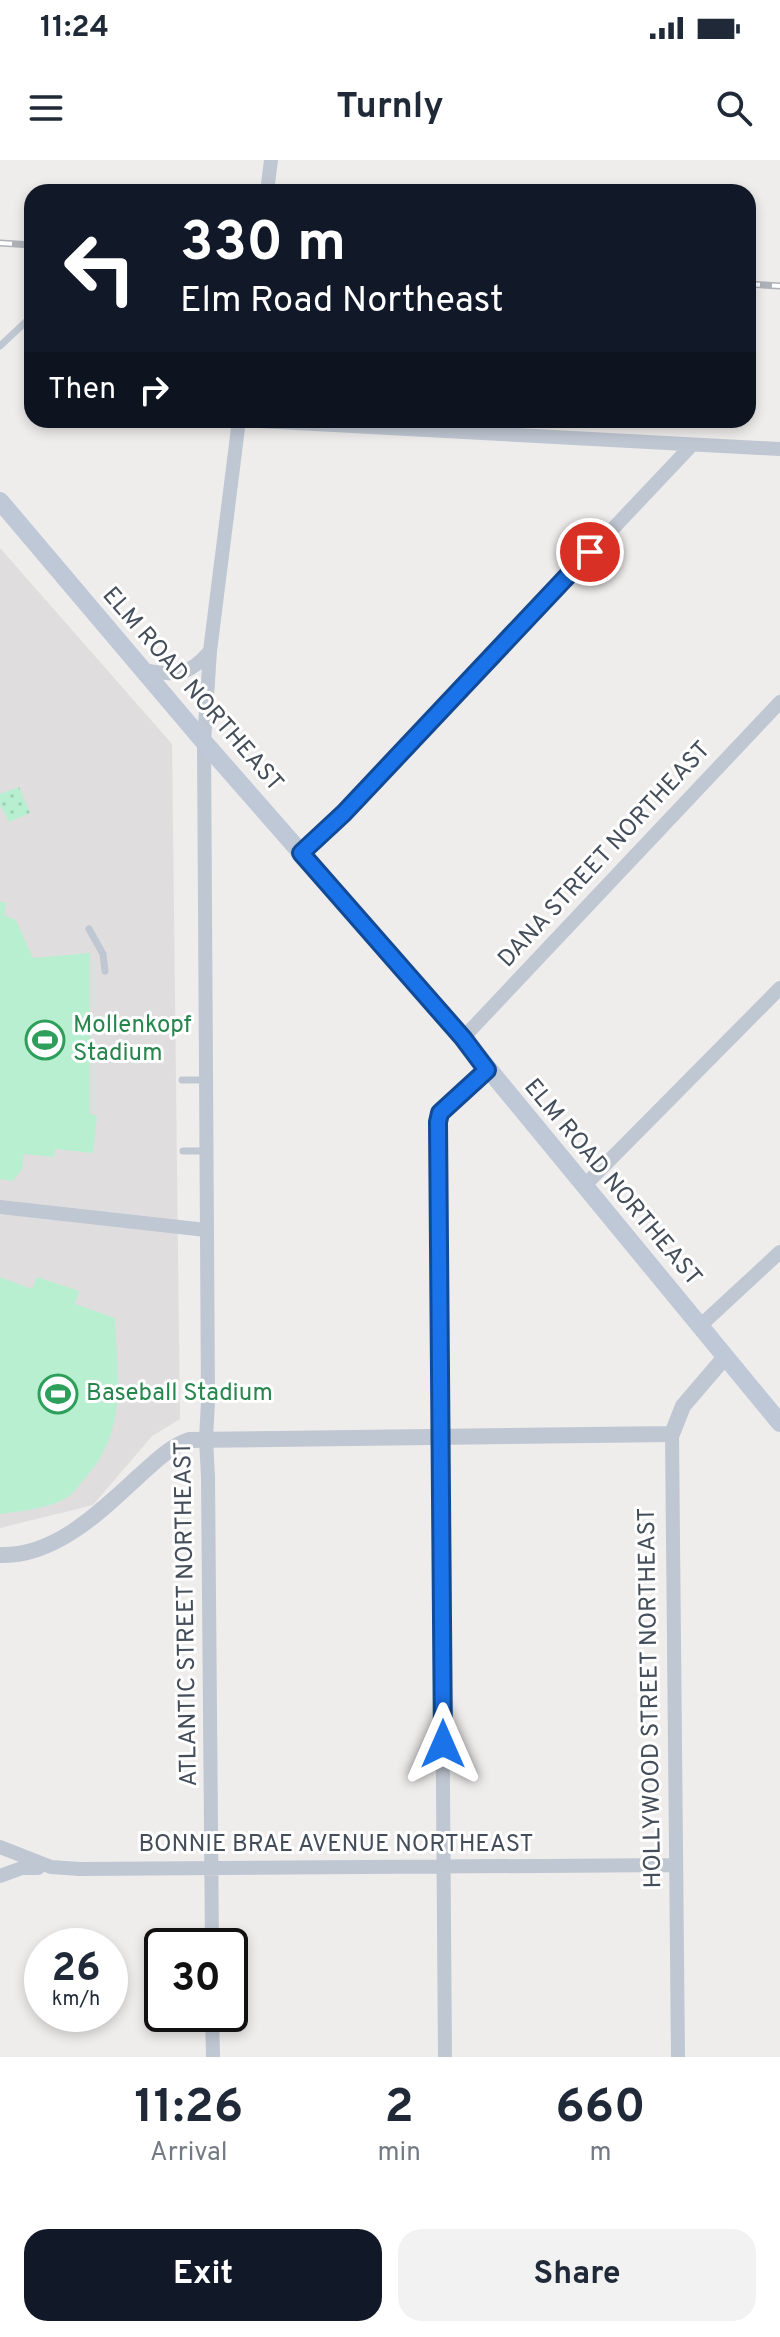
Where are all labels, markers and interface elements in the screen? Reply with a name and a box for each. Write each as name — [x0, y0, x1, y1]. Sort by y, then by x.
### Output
text: 11:24 — [40, 10, 109, 47]
text: Turnly — [336, 85, 444, 131]
icon: menu — [24, 86, 68, 130]
icon: search — [712, 86, 756, 130]
text: 330 m — [180, 210, 346, 280]
icon: left — [48, 216, 152, 320]
text: Elm Road Northeast — [180, 279, 504, 325]
icon: right — [132, 368, 176, 412]
text: Then — [48, 372, 116, 409]
pin — [556, 518, 624, 586]
icon: arrive — [568, 530, 612, 574]
street label: ELM ROAD NORTHEAST — [95, 582, 289, 798]
street label: DANA STREET NORTHEAST — [492, 736, 718, 974]
place label: Mollenkopf Stadium — [73, 1011, 192, 1069]
sports icon: Mollenkopf Stadium — [24, 1019, 66, 1061]
street label: ELM ROAD NORTHEAST — [516, 1073, 708, 1293]
sports icon: Baseball Stadium — [37, 1373, 79, 1415]
place label: Baseball Stadium — [86, 1379, 273, 1409]
street label: ATLANTIC STREET NORTHEAST — [169, 1441, 205, 1787]
street label: HOLLYWOOD STREET NORTHEAST — [633, 1507, 669, 1889]
position arrow — [401, 1702, 485, 1786]
street label: BONNIE BRAE AVENUE NORTHEAST — [138, 1830, 534, 1860]
speed limit sign: 30 — [144, 1928, 248, 2032]
text: 26 — [51, 1945, 101, 1995]
text: km/h — [52, 1987, 100, 2013]
text: 11:26 — [134, 2079, 243, 2139]
text: 2 — [385, 2079, 414, 2139]
text: 660 — [555, 2079, 646, 2139]
text: Arrival — [150, 2137, 228, 2170]
text: min — [378, 2137, 421, 2170]
text: m — [589, 2137, 611, 2170]
button: Exit — [24, 2229, 382, 2321]
button: Share — [398, 2229, 756, 2321]

